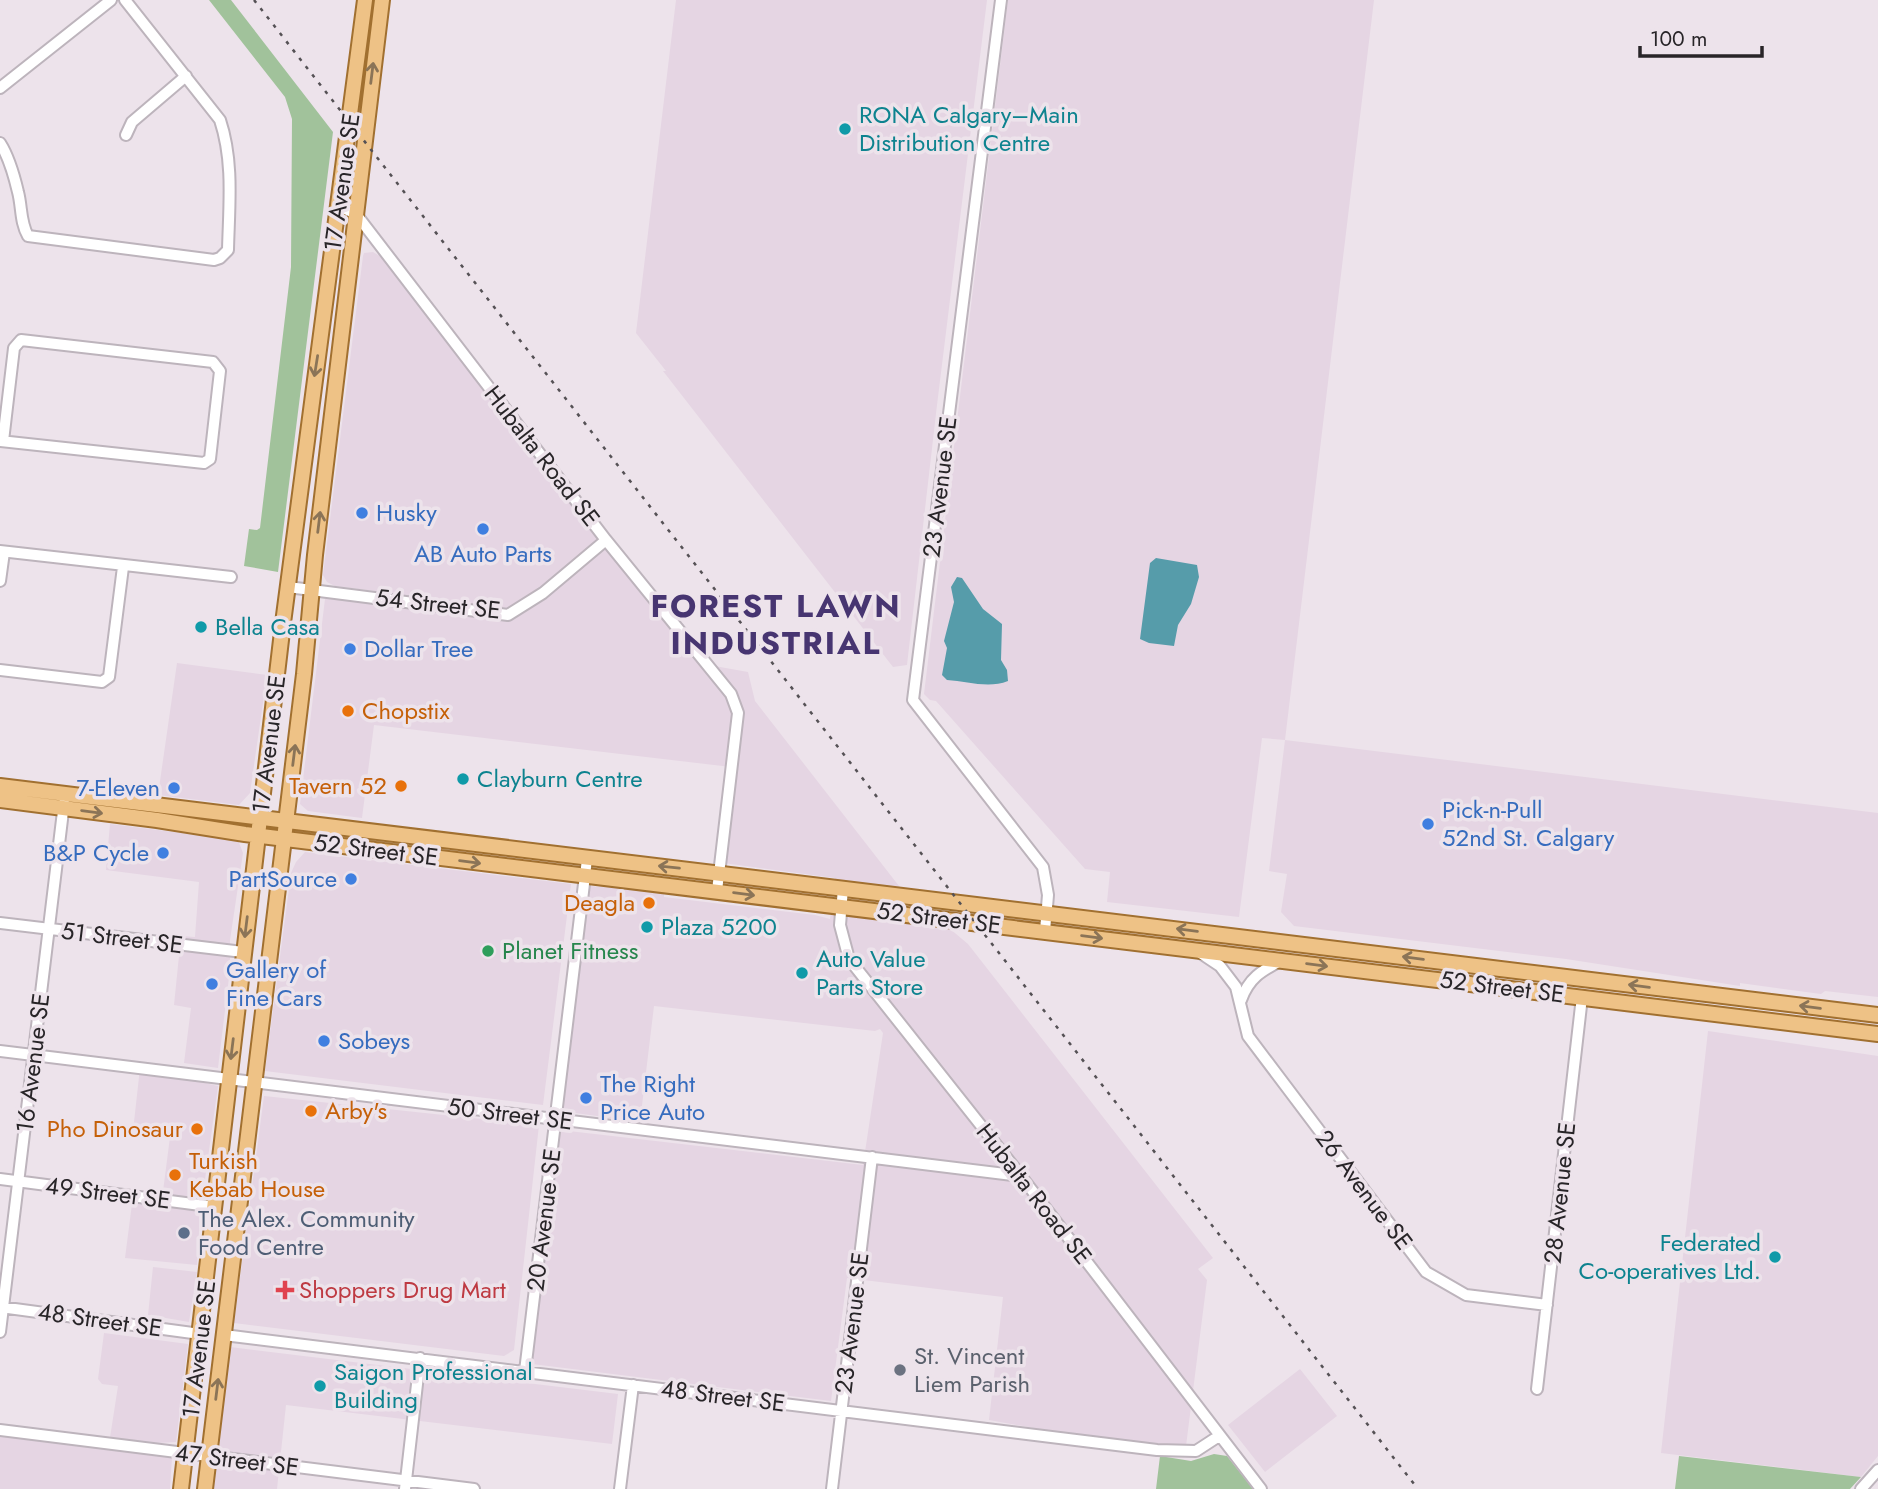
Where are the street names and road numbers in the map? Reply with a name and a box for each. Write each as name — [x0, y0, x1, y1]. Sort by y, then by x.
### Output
street label: 17 Avenue SE — [315, 111, 369, 253]
street label: Hubalta Road SE — [476, 378, 609, 534]
street label: 23 Avenue SE — [913, 414, 966, 560]
street label: 54 Street SE — [374, 580, 502, 627]
street label: 17 Avenue SE — [243, 673, 294, 815]
street label: 52 Street SE — [312, 825, 440, 875]
street label: 52 Street SE — [875, 893, 1003, 943]
street label: 51 Street SE — [59, 913, 185, 962]
street label: 52 Street SE — [1438, 962, 1566, 1012]
street label: 16 Avenue SE — [7, 991, 58, 1135]
street label: 50 Street SE — [445, 1088, 575, 1139]
street label: Hubalta Road SE — [968, 1116, 1101, 1272]
street label: 28 Avenue SE — [1535, 1120, 1584, 1266]
street label: 26 Avenue SE — [1307, 1122, 1421, 1257]
street label: 20 Avenue SE — [517, 1147, 570, 1293]
street label: 49 Street SE — [43, 1167, 173, 1218]
street label: 23 Avenue SE — [825, 1250, 878, 1396]
street label: 17 Avenue SE — [173, 1278, 224, 1420]
street label: 48 Street SE — [36, 1293, 164, 1346]
street label: 48 Street SE — [659, 1371, 787, 1420]
street label: 47 Street SE — [173, 1435, 301, 1484]

